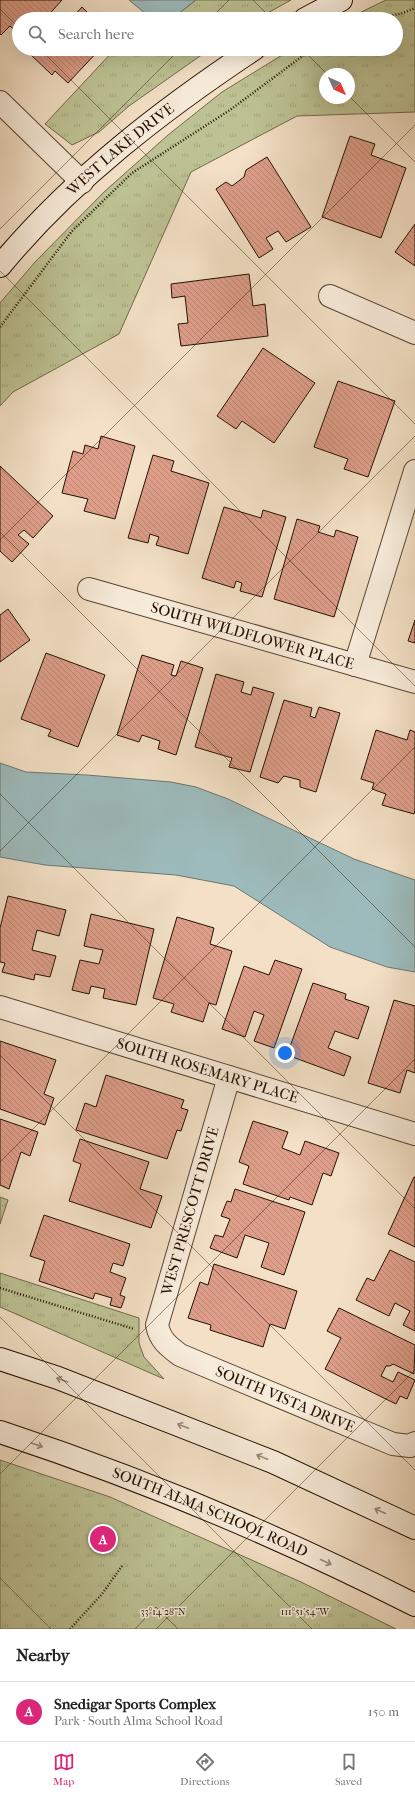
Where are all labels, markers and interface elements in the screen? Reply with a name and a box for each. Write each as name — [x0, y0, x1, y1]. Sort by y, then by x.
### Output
search box — [12, 12, 403, 56]
icon: search — [26, 23, 48, 45]
text: Search here — [58, 25, 134, 43]
north arrow — [319, 68, 355, 104]
street label: WEST LAKE DRIVE — [62, 99, 177, 200]
street label: SOUTH WILDFLOWER PLACE — [149, 598, 356, 673]
street label: SOUTH ROSEMARY PLACE — [114, 1034, 301, 1107]
your location — [275, 1043, 295, 1063]
street label: WEST PRESCOTT DRIVE — [157, 1125, 223, 1298]
street label: SOUTH VISTA DRIVE — [213, 1362, 357, 1436]
one-way arrow — [56, 1375, 68, 1383]
one-way arrow — [178, 1422, 190, 1430]
one-way arrow — [31, 1441, 43, 1449]
one-way arrow — [256, 1453, 268, 1461]
street label: SOUTH ALMA SCHOOL ROAD — [110, 1463, 311, 1561]
one-way arrow — [374, 1507, 386, 1514]
pin: A — [90, 1524, 116, 1554]
one-way arrow — [320, 1558, 332, 1566]
text: 33°14'28"N — [140, 1606, 186, 1618]
text: 111°51'54"W — [281, 1606, 330, 1618]
text: Nearby — [16, 1645, 70, 1665]
text: Snedigar Sports Complex — [54, 1695, 216, 1713]
text: A — [25, 1704, 33, 1719]
text: 150 m — [368, 1704, 399, 1719]
text: Park · South Alma School Road — [54, 1713, 223, 1728]
tab: Map — [53, 1751, 75, 1788]
tab: Directions — [180, 1751, 230, 1788]
tab: Saved — [335, 1751, 362, 1788]

